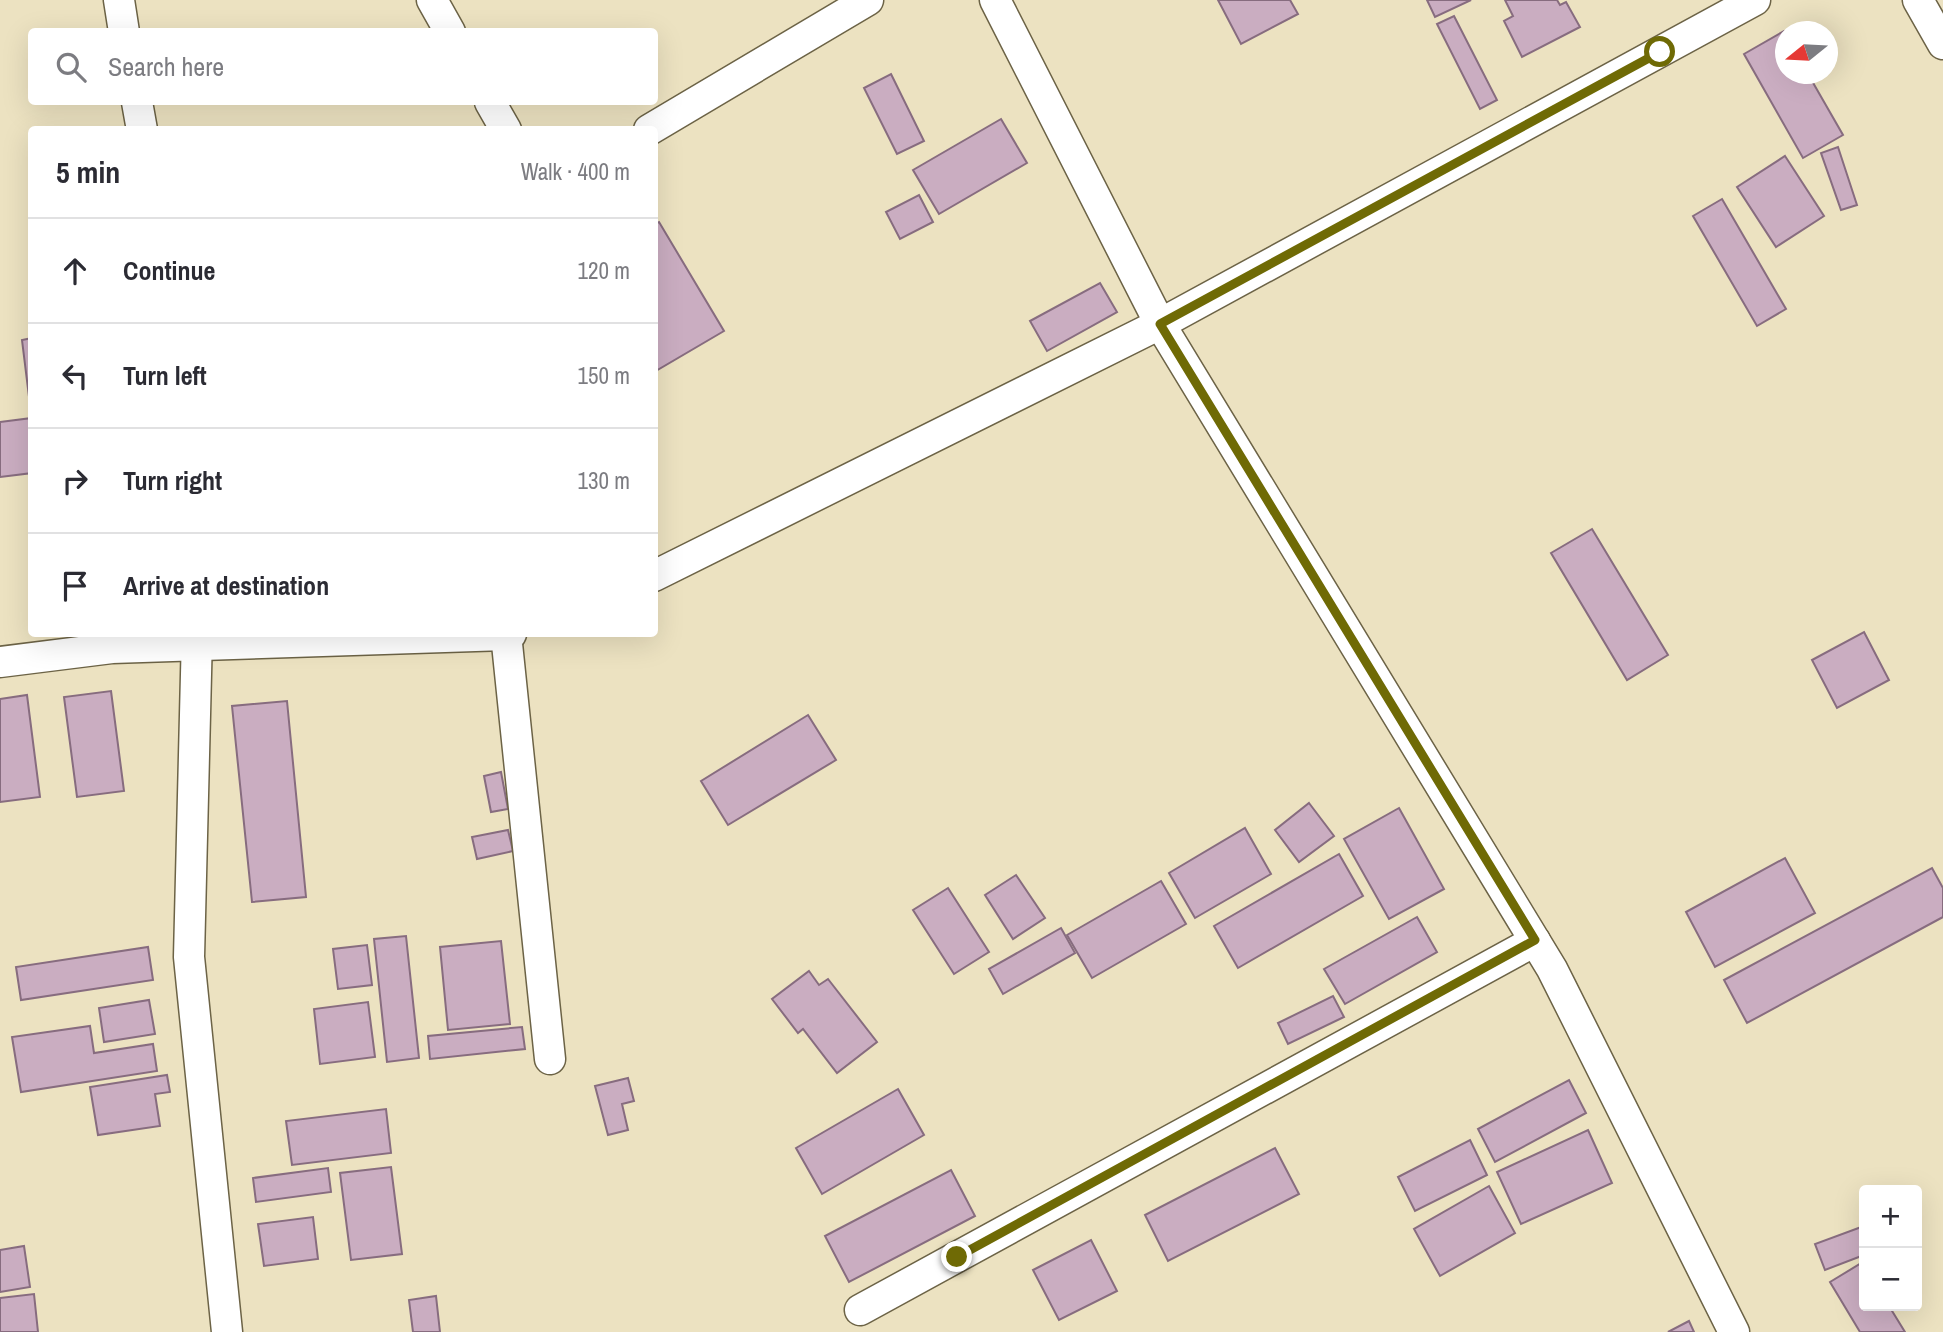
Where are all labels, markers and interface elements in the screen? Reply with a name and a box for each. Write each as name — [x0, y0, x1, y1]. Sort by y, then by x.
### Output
north arrow — [1775, 21, 1838, 84]
search box — [28, 28, 658, 105]
route start — [1644, 36, 1675, 67]
icon: search — [52, 48, 90, 86]
text: Search here — [108, 49, 224, 84]
text: 5 min — [56, 152, 120, 192]
text: Walk · 400 m — [521, 156, 630, 187]
icon: ahead — [56, 252, 94, 290]
text: Continue — [123, 253, 215, 288]
text: 120 m — [578, 255, 630, 286]
icon: left — [56, 357, 94, 395]
text: Turn left — [123, 358, 207, 393]
text: 150 m — [578, 360, 630, 391]
icon: right — [56, 462, 94, 500]
text: Turn right — [123, 463, 222, 498]
text: 130 m — [578, 465, 630, 496]
icon: arrive — [56, 567, 94, 605]
text: Arrive at destination — [123, 568, 329, 603]
map controls — [1859, 1185, 1922, 1311]
button: + — [1859, 1185, 1922, 1248]
route end — [941, 1241, 972, 1272]
button: − — [1859, 1248, 1922, 1311]

